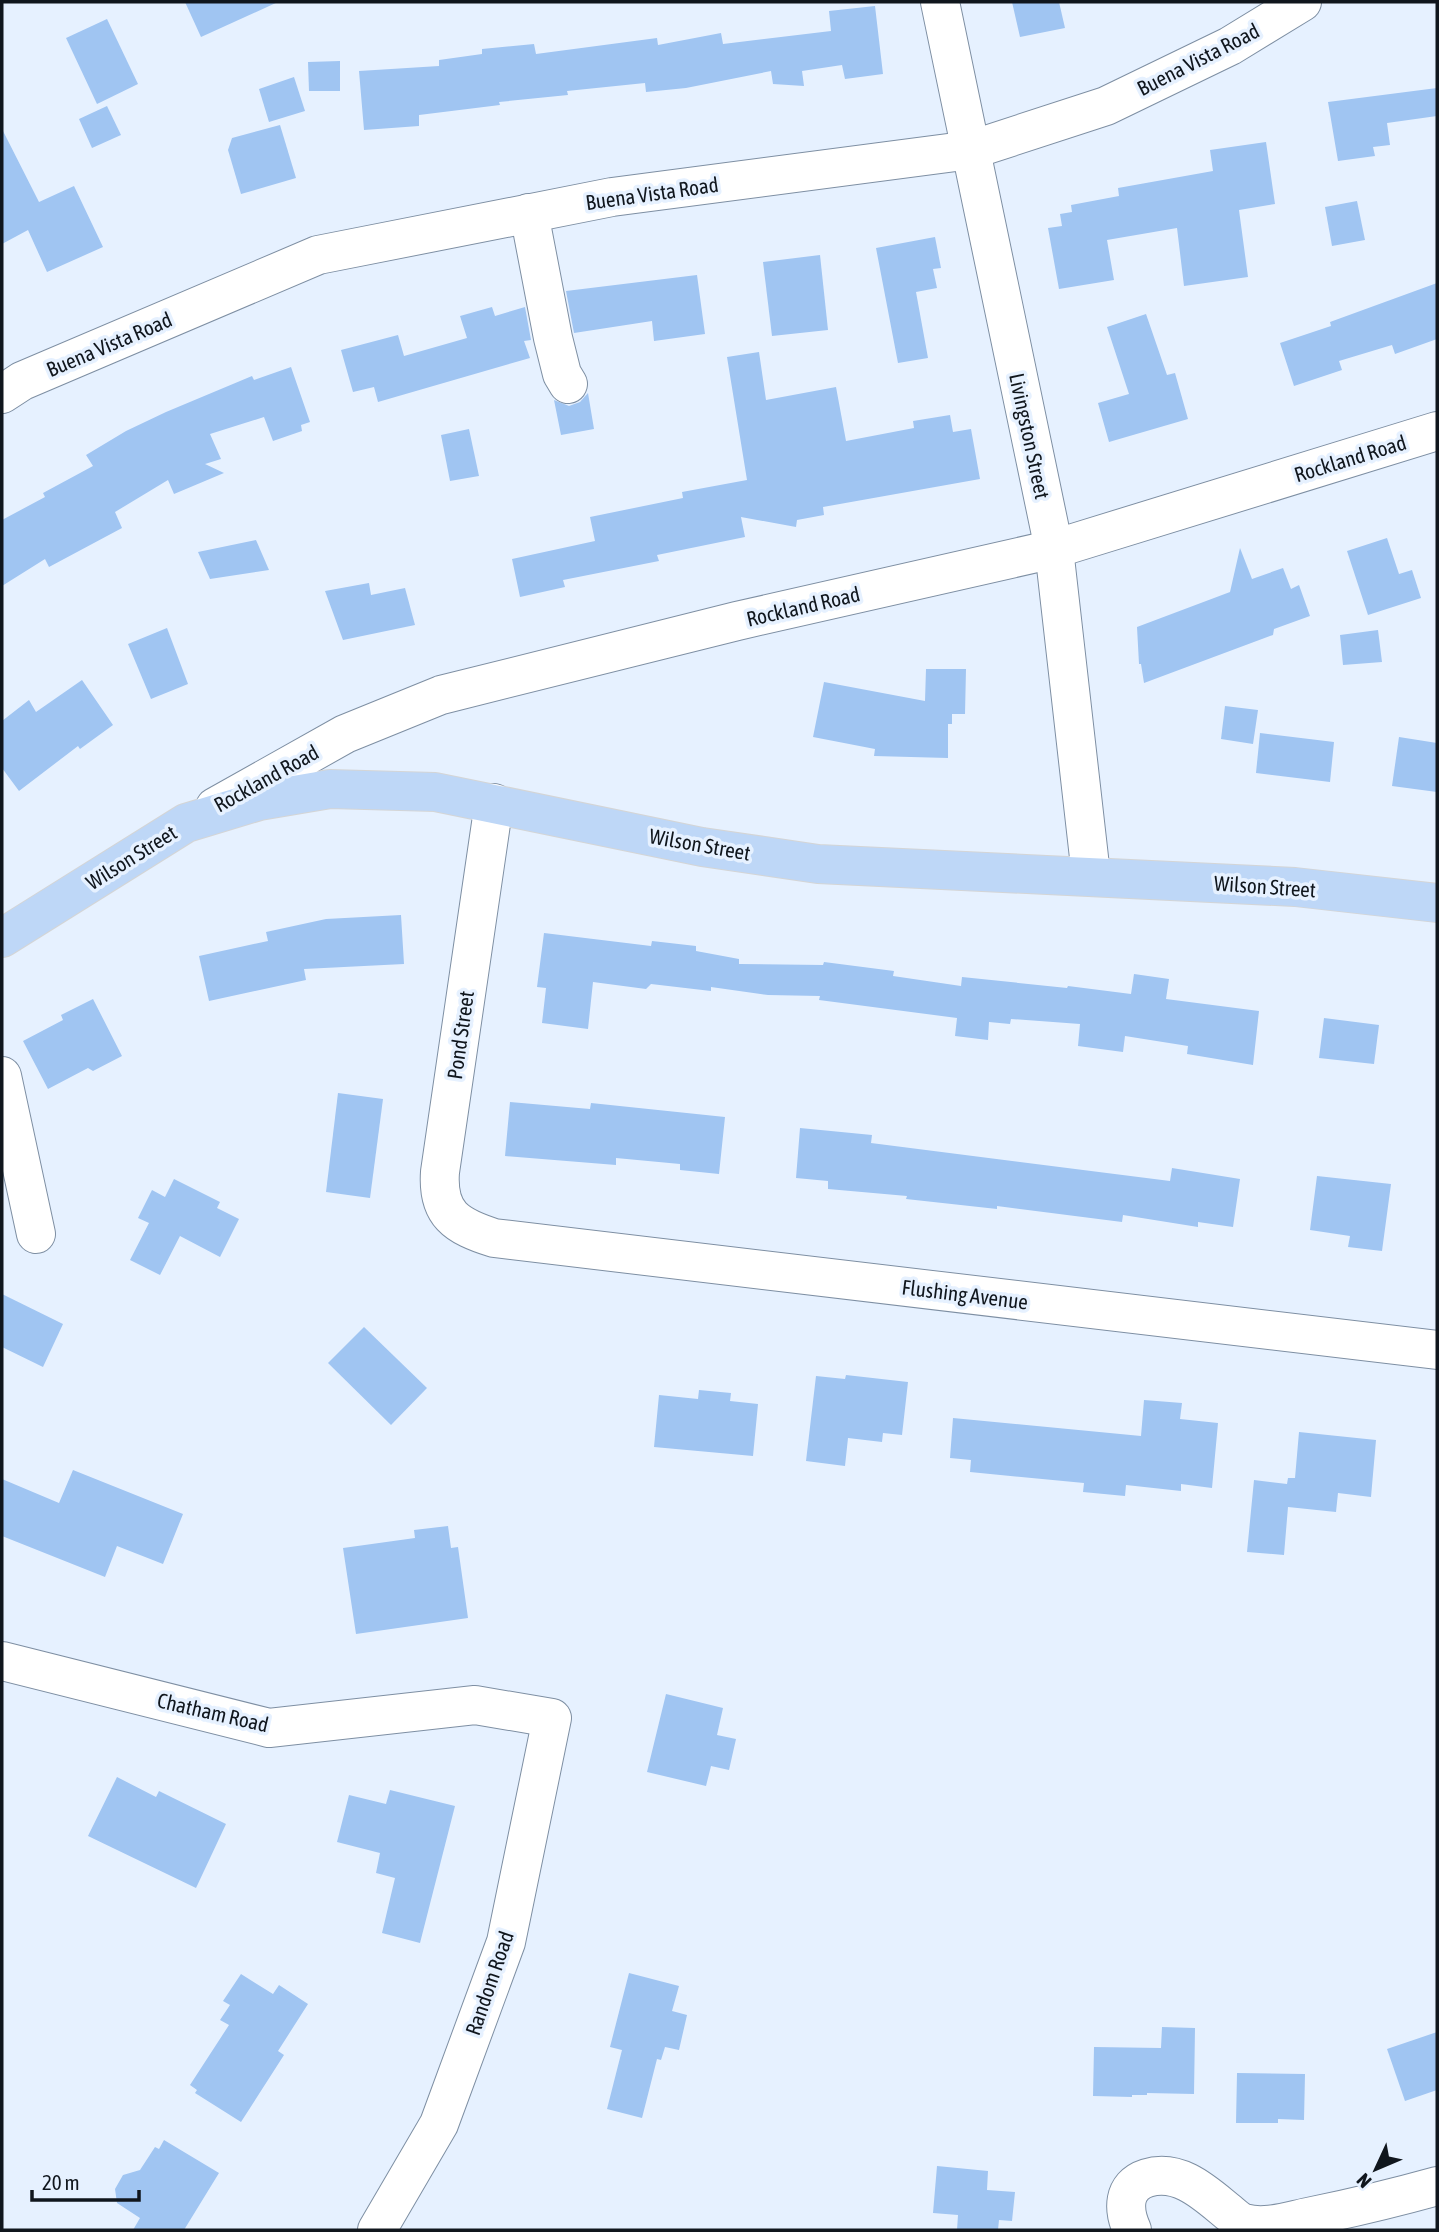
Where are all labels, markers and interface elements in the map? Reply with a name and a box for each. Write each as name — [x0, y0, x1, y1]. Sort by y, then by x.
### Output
street label: Buena Vista Road — [1133, 18, 1263, 100]
street label: Buena Vista Road — [584, 172, 720, 214]
street label: Buena Vista Road — [43, 307, 175, 381]
street label: Livingston Street — [1005, 371, 1055, 501]
street label: Rockland Road — [1291, 430, 1409, 486]
street label: Rockland Road — [744, 581, 862, 631]
street label: Rockland Road — [210, 739, 322, 817]
street label: Wilson Street — [81, 820, 181, 894]
street label: Wilson Street — [648, 823, 752, 865]
street label: Wilson Street — [1213, 870, 1317, 902]
street label: Pond Street — [442, 989, 478, 1081]
street label: Flushing Avenue — [901, 1274, 1029, 1314]
street label: Chatham Road — [155, 1688, 271, 1736]
street label: Random Road — [460, 1928, 518, 2038]
north arrow — [1341, 2134, 1411, 2204]
scale bar — [32, 2158, 138, 2202]
text: N — [1352, 2169, 1376, 2192]
text: 20 m — [42, 2170, 80, 2194]

